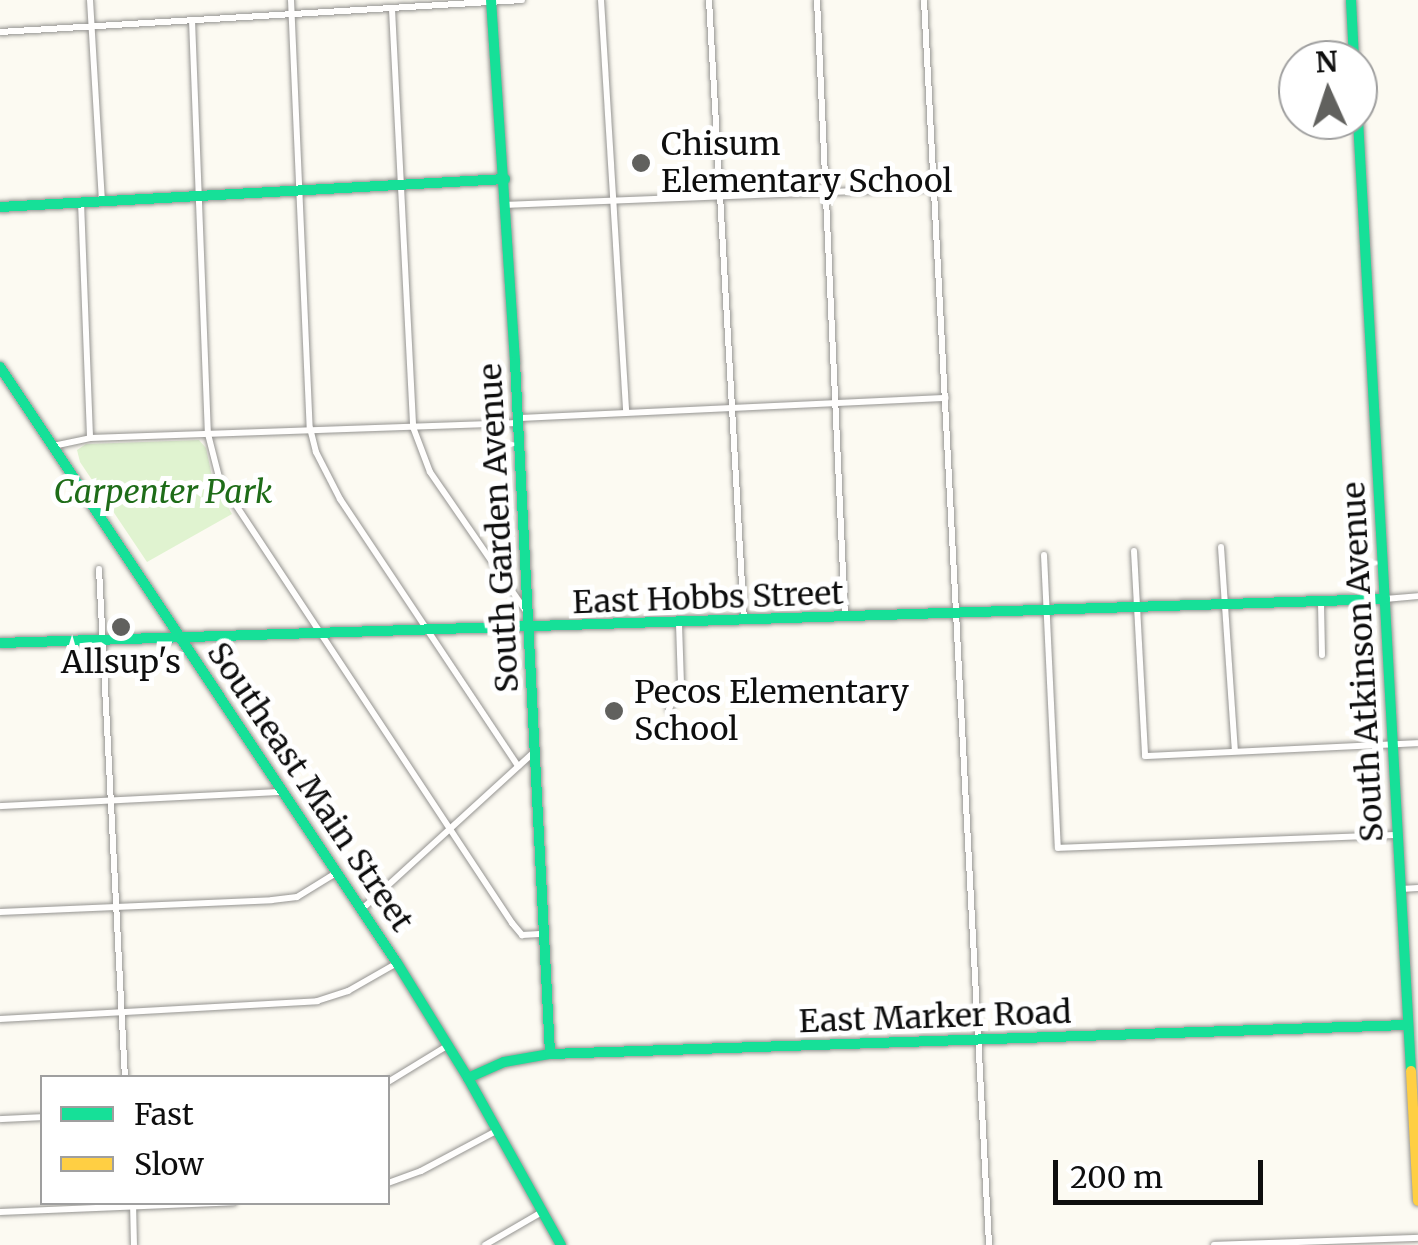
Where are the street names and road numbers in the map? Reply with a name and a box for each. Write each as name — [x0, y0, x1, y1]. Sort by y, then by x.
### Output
street label: South Garden Avenue — [471, 362, 527, 694]
street label: South Atkinson Avenue — [1334, 481, 1392, 843]
street label: East Hobbs Street — [572, 574, 844, 622]
street label: Southeast Main Street — [199, 635, 421, 939]
street label: East Marker Road — [798, 993, 1072, 1041]

